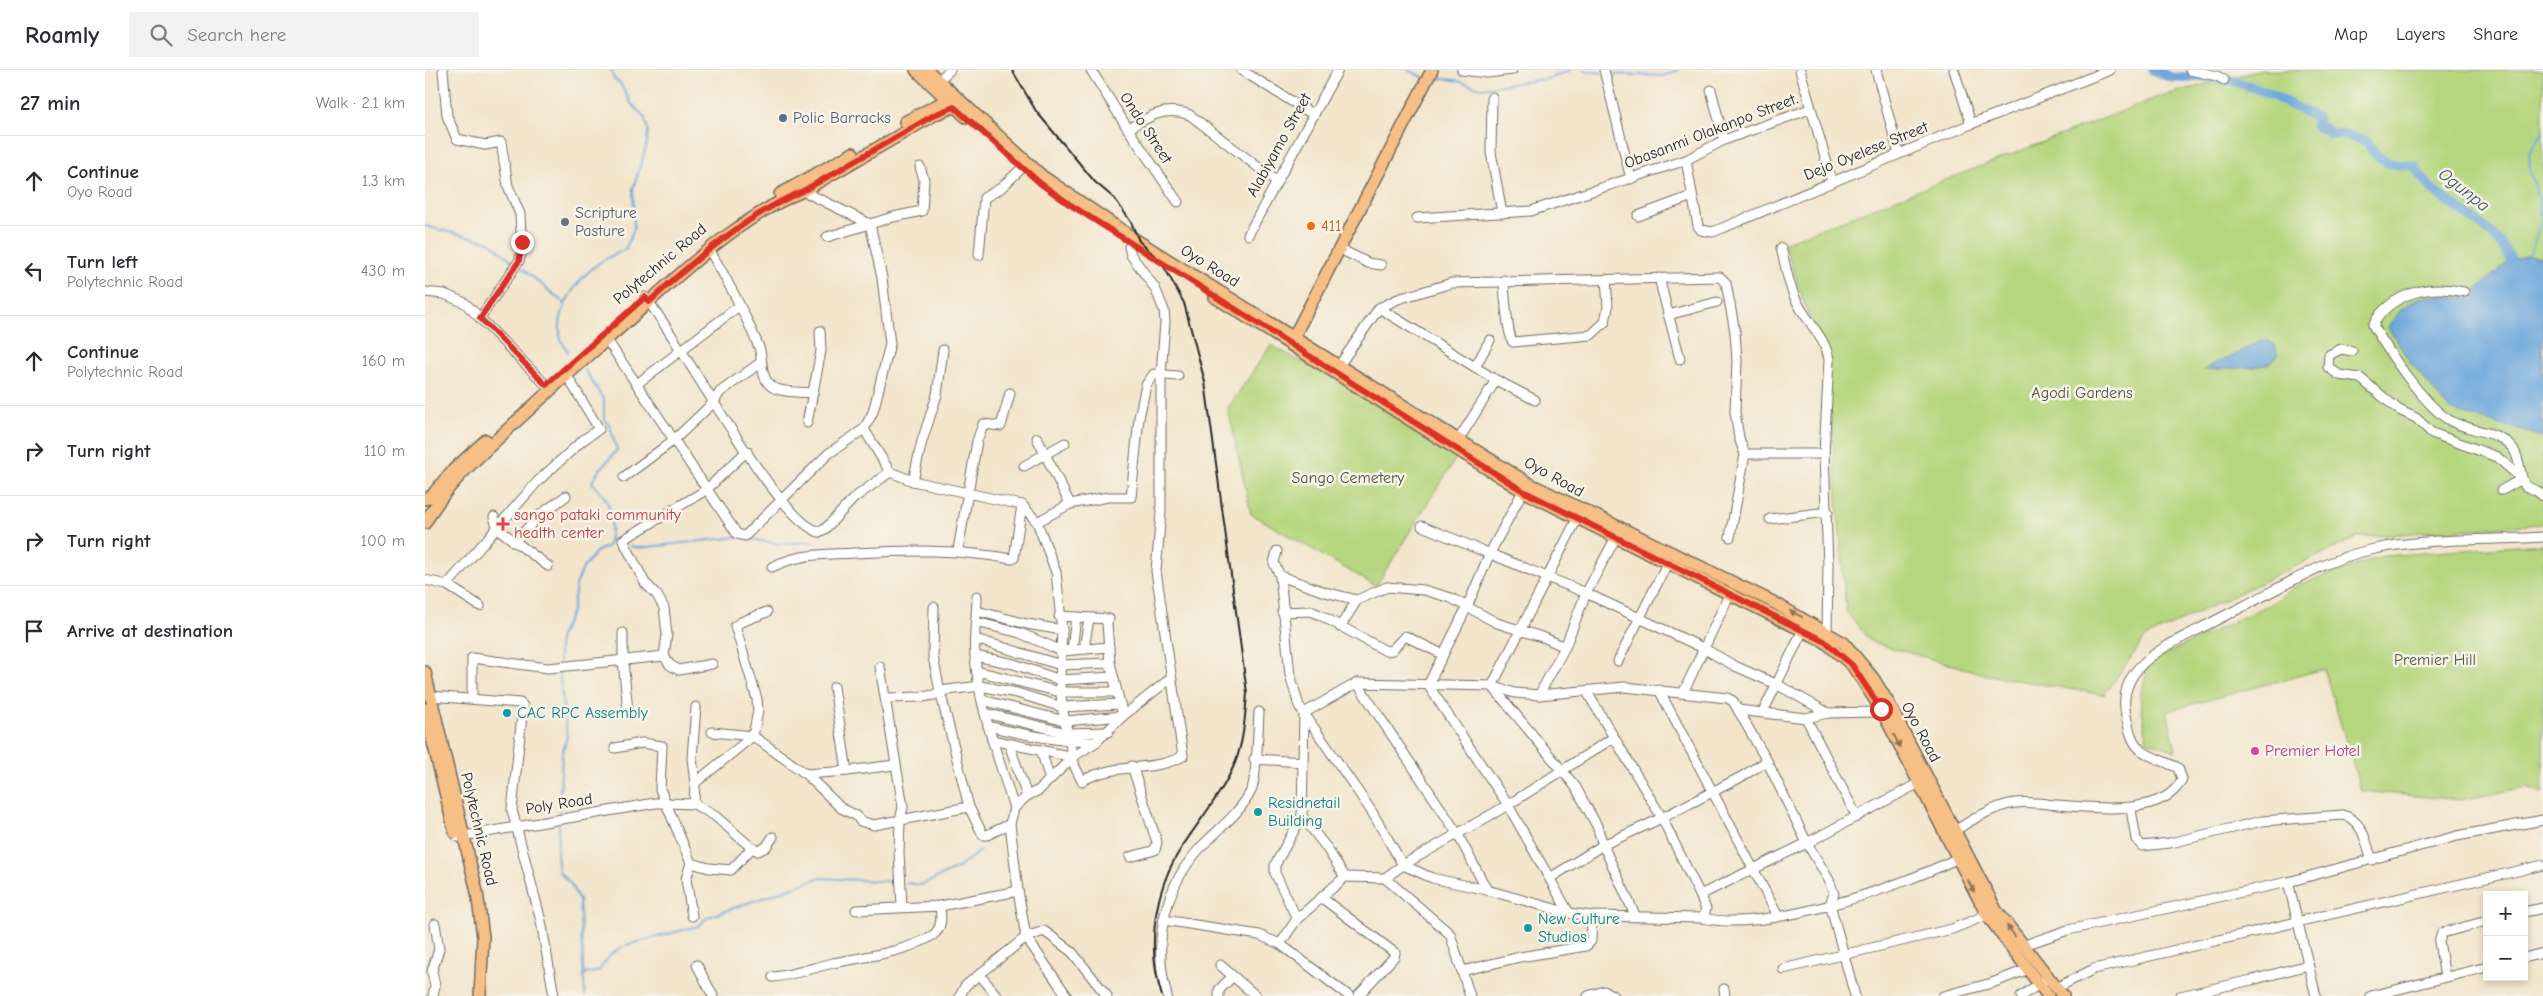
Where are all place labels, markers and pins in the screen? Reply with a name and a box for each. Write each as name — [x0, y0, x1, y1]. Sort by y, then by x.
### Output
place label: Polic Barracks — [793, 109, 891, 127]
marker: Polic Barracks — [777, 112, 789, 124]
place label: Scripture Pasture — [575, 204, 637, 240]
marker: Scripture Pasture — [559, 216, 571, 228]
place label: 411 — [1321, 217, 1341, 235]
marker: 411 — [1305, 220, 1317, 232]
place label: sango pataki community health center — [514, 506, 682, 542]
marker: sango pataki community health center — [496, 517, 510, 531]
place label: CAC RPC Assembly — [517, 704, 649, 722]
marker: CAC RPC Assembly — [501, 707, 513, 719]
place label: Premier Hotel — [2265, 742, 2360, 760]
marker: Premier Hotel — [2249, 745, 2261, 757]
place label: Residnetail Building — [1268, 794, 1341, 830]
marker: Residnetail Building — [1252, 806, 1264, 818]
place label: New Culture Studios — [1538, 910, 1620, 946]
marker: New Culture Studios — [1522, 922, 1534, 934]

